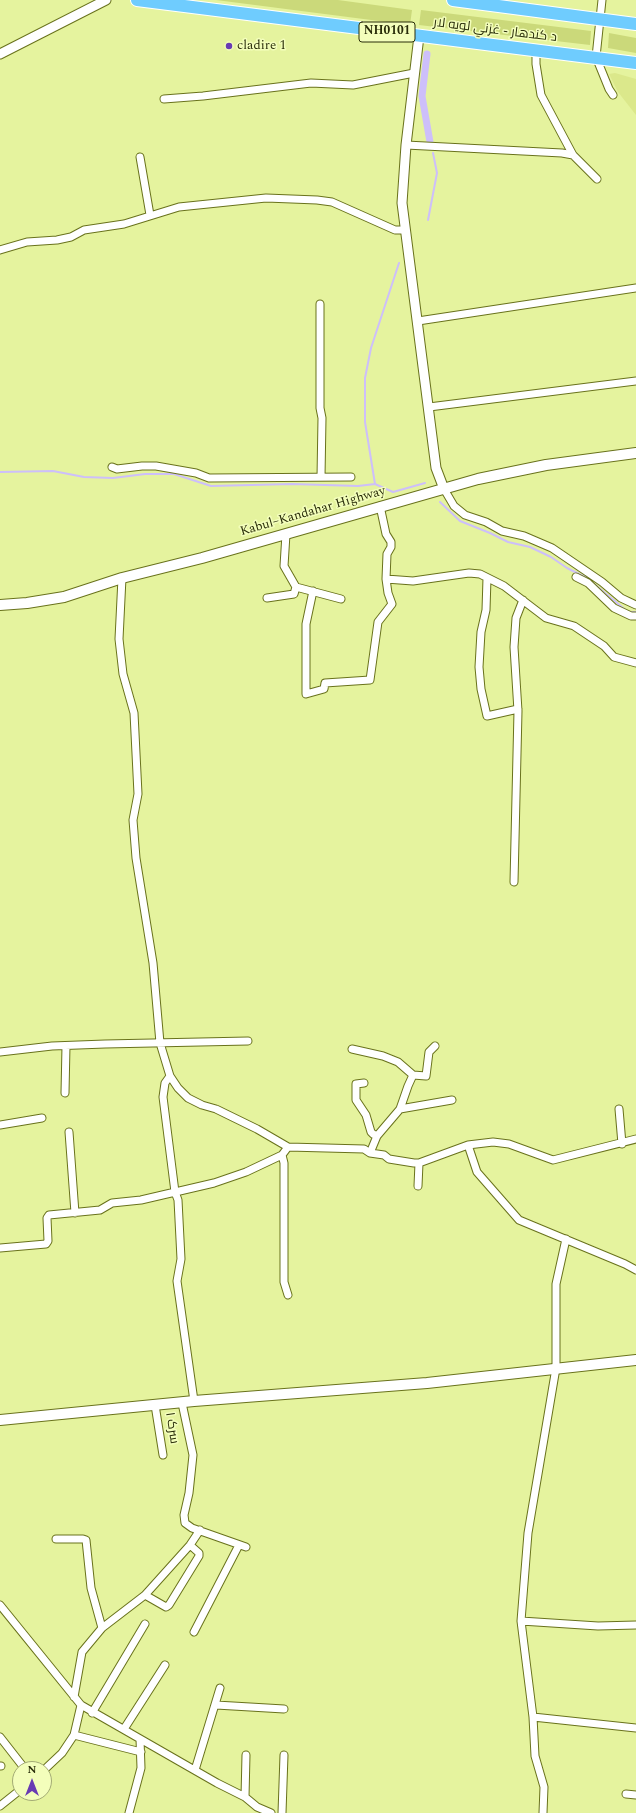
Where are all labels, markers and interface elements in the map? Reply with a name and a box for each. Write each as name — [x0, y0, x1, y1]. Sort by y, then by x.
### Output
street label: د کندهار - غزني لويه لار — [432, 16, 558, 46]
road number: NH0101 — [359, 22, 415, 42]
place label: cladire 1 — [237, 38, 286, 54]
marker: cladire 1 — [224, 41, 234, 51]
street label: Kabul–Kandahar Highway — [239, 484, 387, 540]
street label: سرک ۱ — [161, 1411, 181, 1445]
north arrow — [12, 1761, 52, 1801]
text: N — [28, 1761, 36, 1778]

